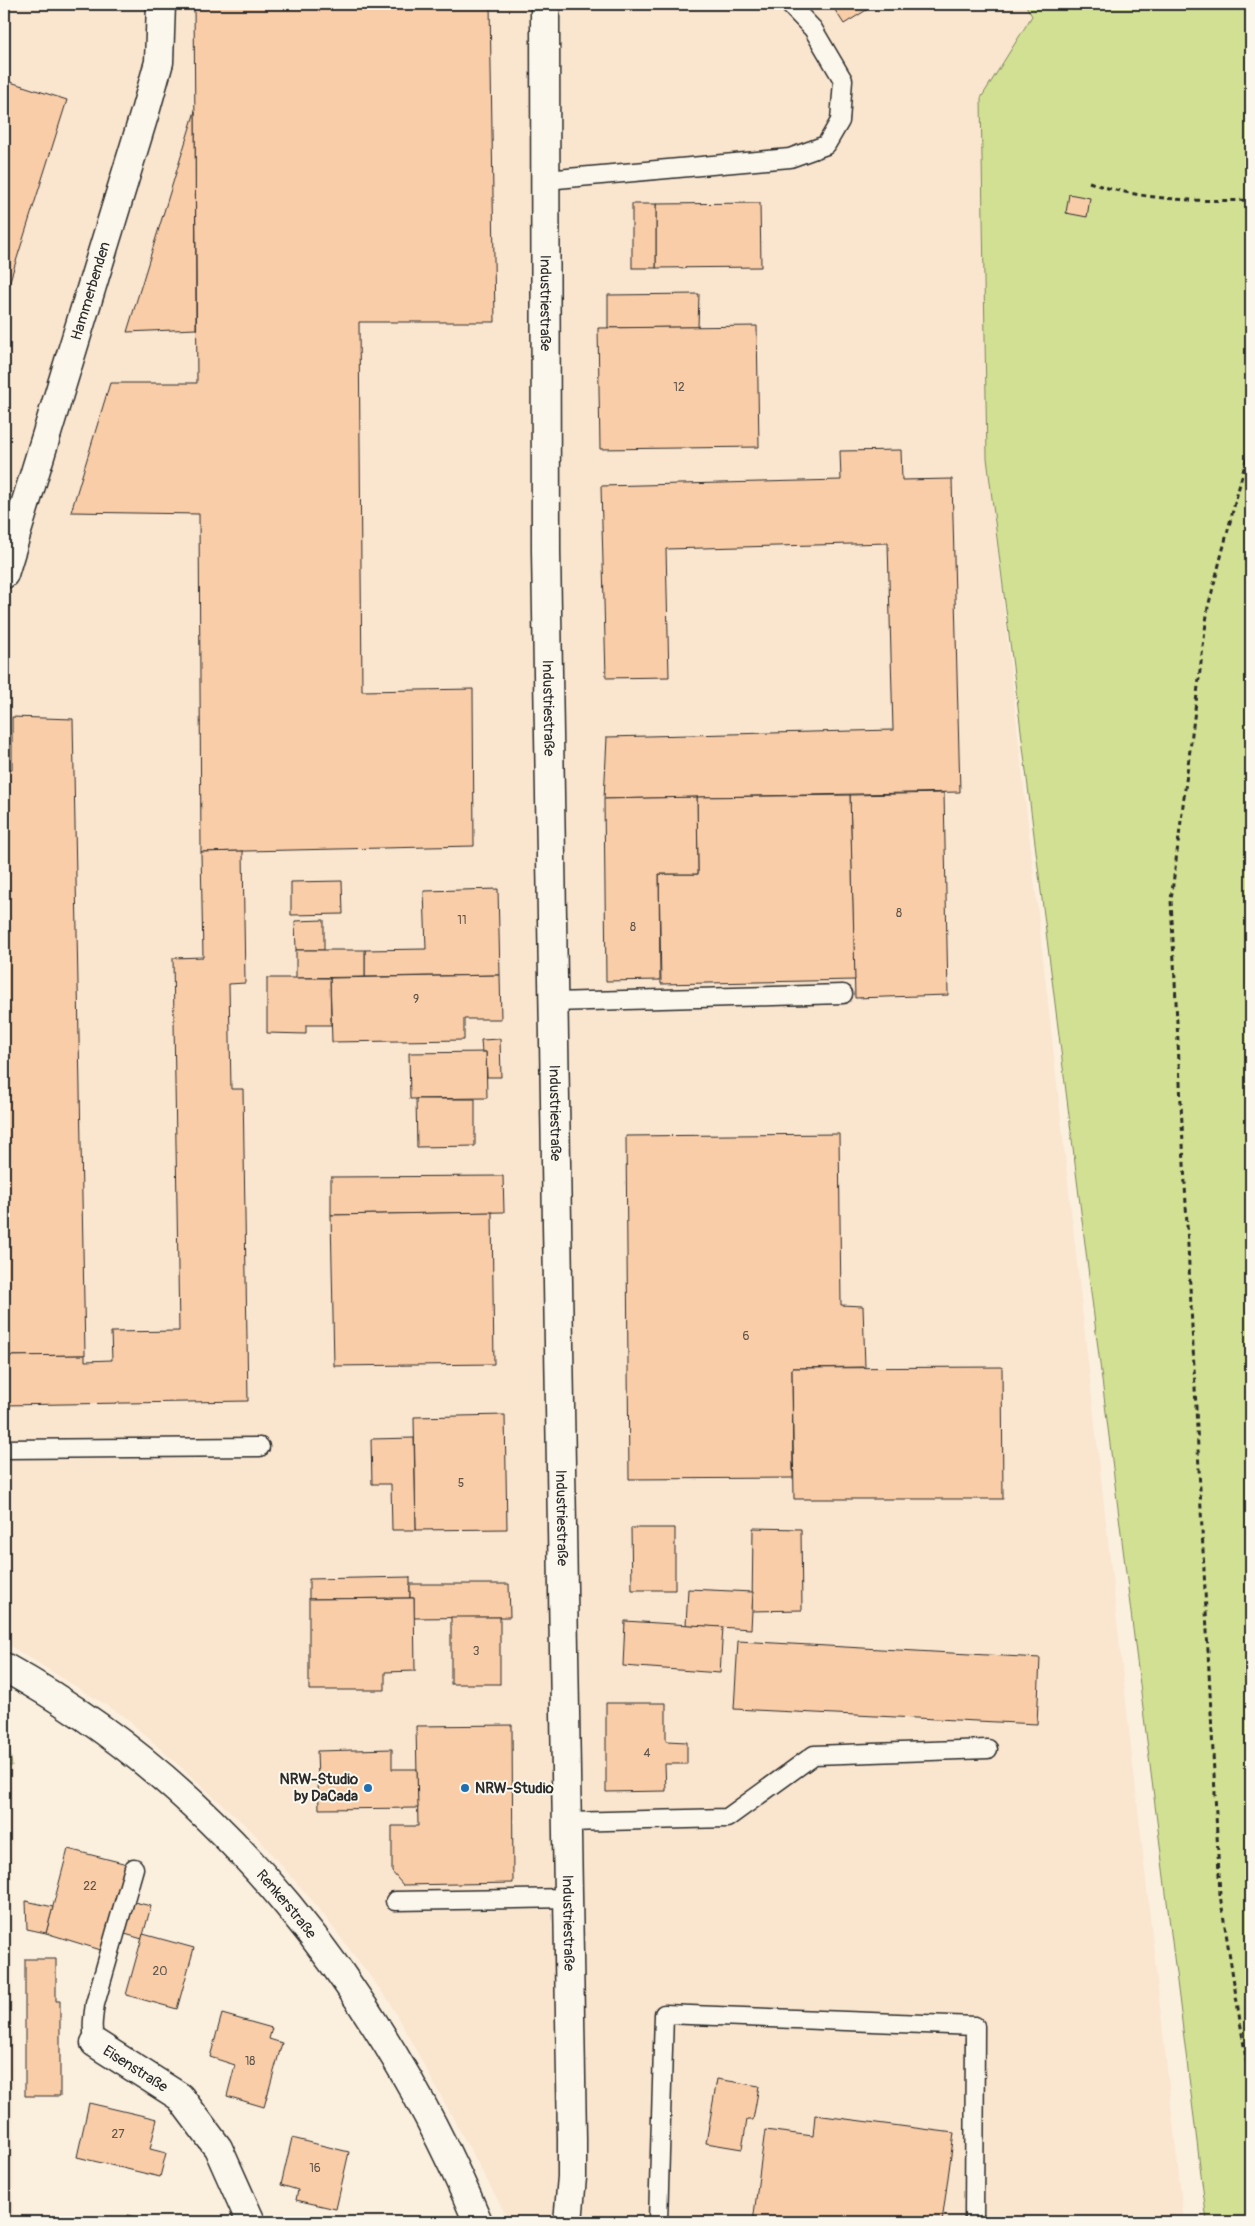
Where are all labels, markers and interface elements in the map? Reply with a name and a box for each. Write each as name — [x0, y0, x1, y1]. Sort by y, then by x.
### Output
street label: Hammerbenden — [66, 239, 114, 342]
street label: Industriestraße — [536, 255, 555, 352]
house number: 12 — [673, 380, 685, 395]
street label: Industriestraße — [538, 660, 559, 757]
house number: 8 — [896, 906, 902, 921]
house number: 11 — [457, 913, 467, 928]
house number: 8 — [630, 920, 636, 935]
house number: 9 — [413, 992, 419, 1007]
street label: Industriestraße — [545, 1065, 565, 1162]
house number: 6 — [743, 1329, 750, 1344]
street label: Industriestraße — [552, 1469, 572, 1567]
house number: 5 — [458, 1476, 464, 1491]
house number: 3 — [473, 1644, 480, 1659]
house number: 4 — [644, 1746, 651, 1761]
place label: NRW-Studio by DaCada — [280, 1770, 358, 1806]
place label: NRW-Studio — [475, 1779, 553, 1798]
marker: NRW-Studio by DaCada — [362, 1782, 374, 1794]
marker: NRW-Studio — [459, 1782, 471, 1794]
street label: Renkerstraße — [252, 1866, 321, 1943]
street label: Industriestraße — [558, 1874, 579, 1972]
house number: 22 — [83, 1879, 97, 1894]
house number: 20 — [153, 1964, 167, 1979]
street label: Eisenstraße — [100, 2041, 172, 2097]
house number: 18 — [245, 2054, 255, 2069]
house number: 27 — [111, 2127, 125, 2142]
house number: 16 — [309, 2161, 321, 2176]

